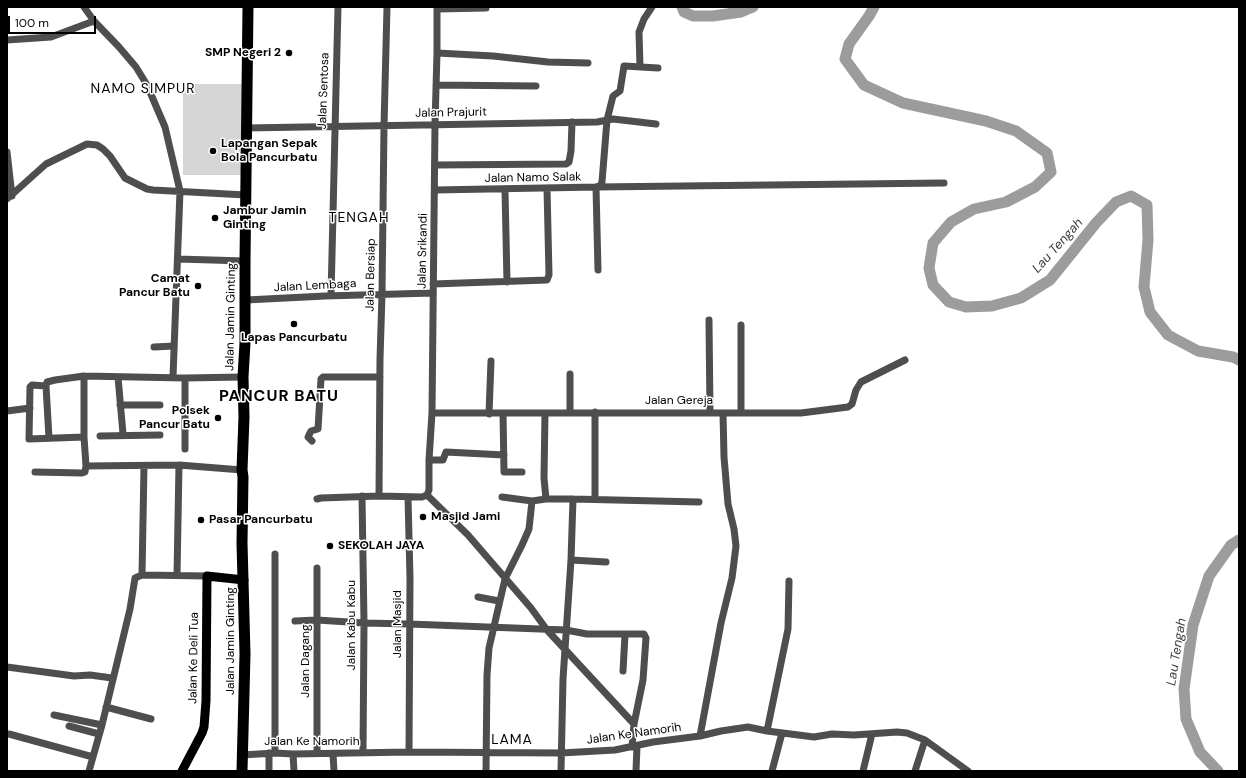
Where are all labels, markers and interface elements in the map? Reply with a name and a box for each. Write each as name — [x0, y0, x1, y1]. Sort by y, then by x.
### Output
scale bar — [10, 8, 98, 34]
text: 100 m — [15, 15, 49, 31]
place label: SMP Negeri 2 — [205, 46, 281, 60]
marker: SMP Negeri 2 — [284, 48, 294, 58]
street label: Jalan Sentosa — [315, 52, 333, 130]
district label: NAMO SIMPUR — [90, 81, 196, 97]
street label: Jalan Prajurit — [415, 105, 487, 121]
place label: Lapangan Sepak Bola Pancurbatu — [221, 137, 318, 165]
marker: Lapangan Sepak Bola Pancurbatu — [208, 146, 218, 156]
street label: Jalan Namo Salak — [485, 170, 581, 186]
place label: Jambur Jamin Ginting — [223, 204, 306, 232]
district label: TENGAH — [329, 210, 389, 226]
marker: Jambur Jamin Ginting — [210, 213, 220, 223]
street label: Jalan Srikandi — [415, 213, 431, 289]
water label: Lau Tengah — [1029, 215, 1087, 277]
street label: Jalan Bersiap — [363, 238, 379, 312]
street label: Jalan Jamin Ginting — [223, 263, 239, 371]
place label: Camat Pancur Batu — [119, 272, 190, 300]
street label: Jalan Lembaga — [273, 277, 357, 295]
marker: Camat Pancur Batu — [193, 281, 203, 291]
marker: Lapas Pancurbatu — [289, 319, 299, 329]
place label: Lapas Pancurbatu — [241, 331, 347, 345]
district label: PANCUR BATU — [219, 387, 339, 407]
street label: Jalan Gereja — [645, 394, 713, 408]
place label: Polsek Pancur Batu — [139, 404, 210, 432]
marker: Polsek Pancur Batu — [213, 413, 223, 423]
place label: Masjid Jami — [431, 510, 500, 524]
marker: Masjid Jami — [418, 512, 428, 522]
place label: Pasar Pancurbatu — [209, 513, 313, 527]
marker: Pasar Pancurbatu — [196, 515, 206, 525]
place label: SEKOLAH JAYA — [338, 539, 424, 553]
marker: SEKOLAH JAYA — [325, 541, 335, 551]
street label: Jalan Kabu Kabu — [345, 580, 359, 670]
street label: Jalan Jamin Ginting — [224, 587, 238, 695]
street label: Jalan Masjid — [391, 590, 405, 658]
street label: Jalan Ke Deli Tua — [186, 612, 202, 704]
water label: Lau Tengah — [1164, 617, 1190, 687]
street label: Jalan Dagang — [299, 624, 313, 698]
street label: Jalan Ke Namorih — [586, 720, 682, 748]
district label: LAMA — [491, 732, 533, 748]
street label: Jalan Ke Namorih — [264, 735, 360, 749]

